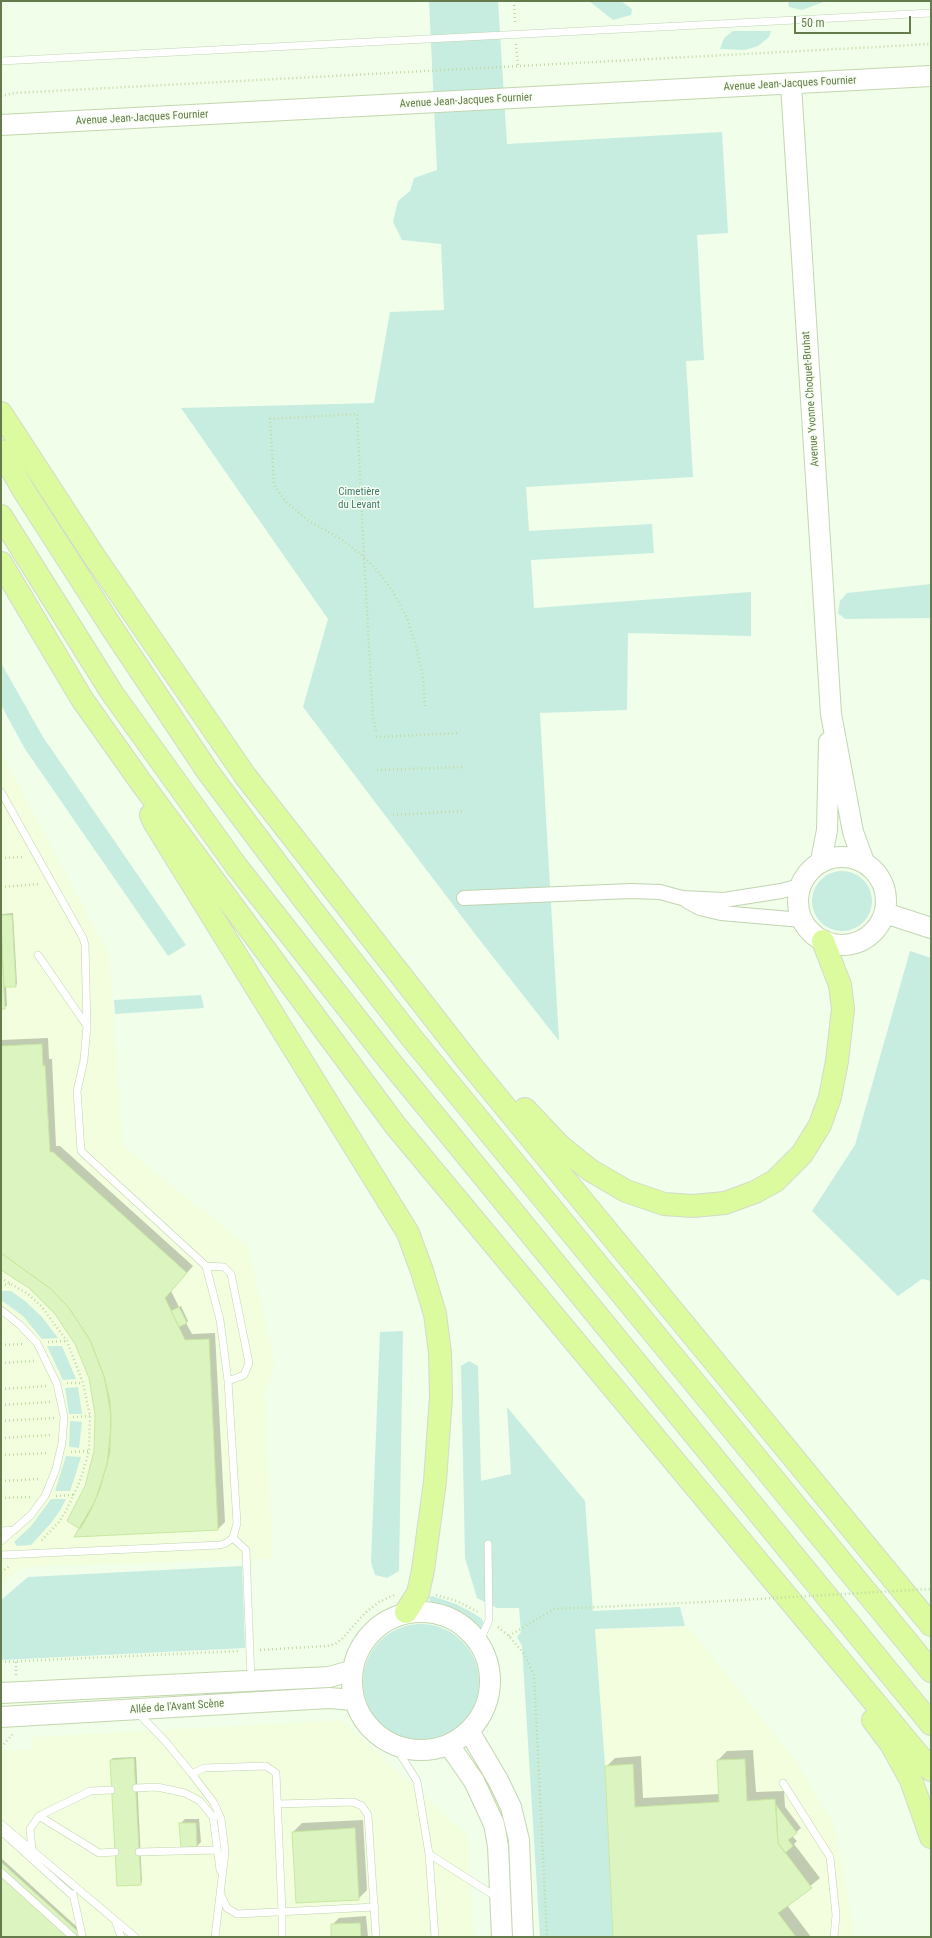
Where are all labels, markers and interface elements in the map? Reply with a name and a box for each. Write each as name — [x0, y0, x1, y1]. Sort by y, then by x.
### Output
scale bar — [796, 8, 913, 34]
text: 50 m — [801, 16, 825, 30]
street label: Avenue Jean-Jacques Fournier — [723, 74, 857, 94]
street label: Avenue Jean-Jacques Fournier — [399, 91, 533, 111]
street label: Avenue Jean-Jacques Fournier — [75, 108, 209, 128]
street label: Avenue Yvonne Choquet-Bruhat — [800, 331, 822, 467]
park label: Cimetière du Levant — [338, 485, 380, 511]
street label: Allée de l'Avant Scène — [129, 1697, 225, 1717]

